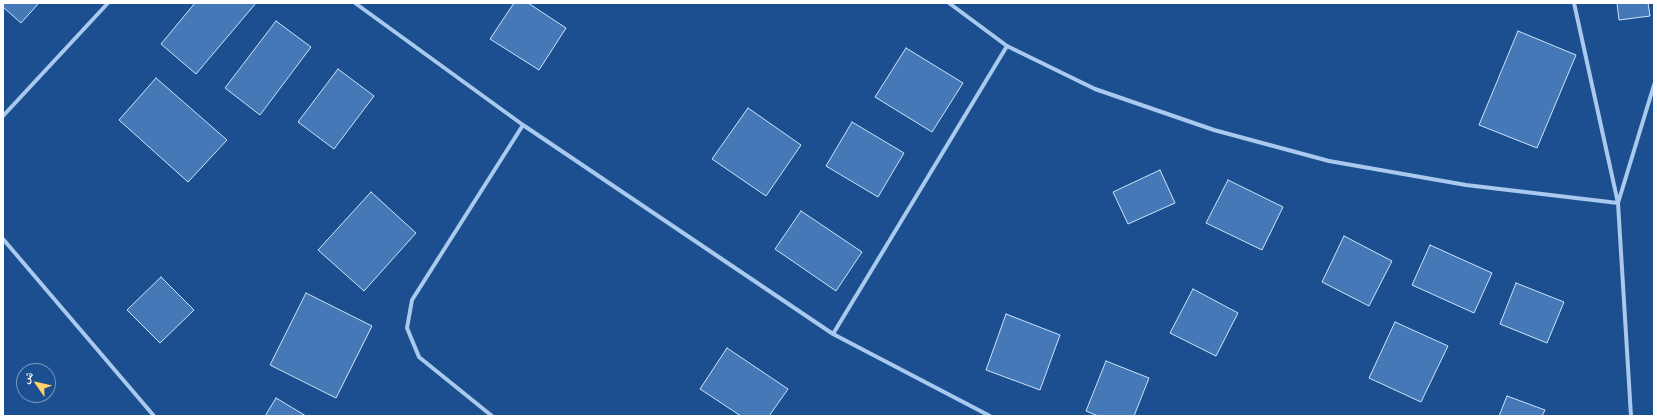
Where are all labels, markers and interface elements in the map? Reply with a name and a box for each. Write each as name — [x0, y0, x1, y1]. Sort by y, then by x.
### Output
north arrow — [16, 363, 56, 403]
text: ش — [18, 368, 35, 385]

